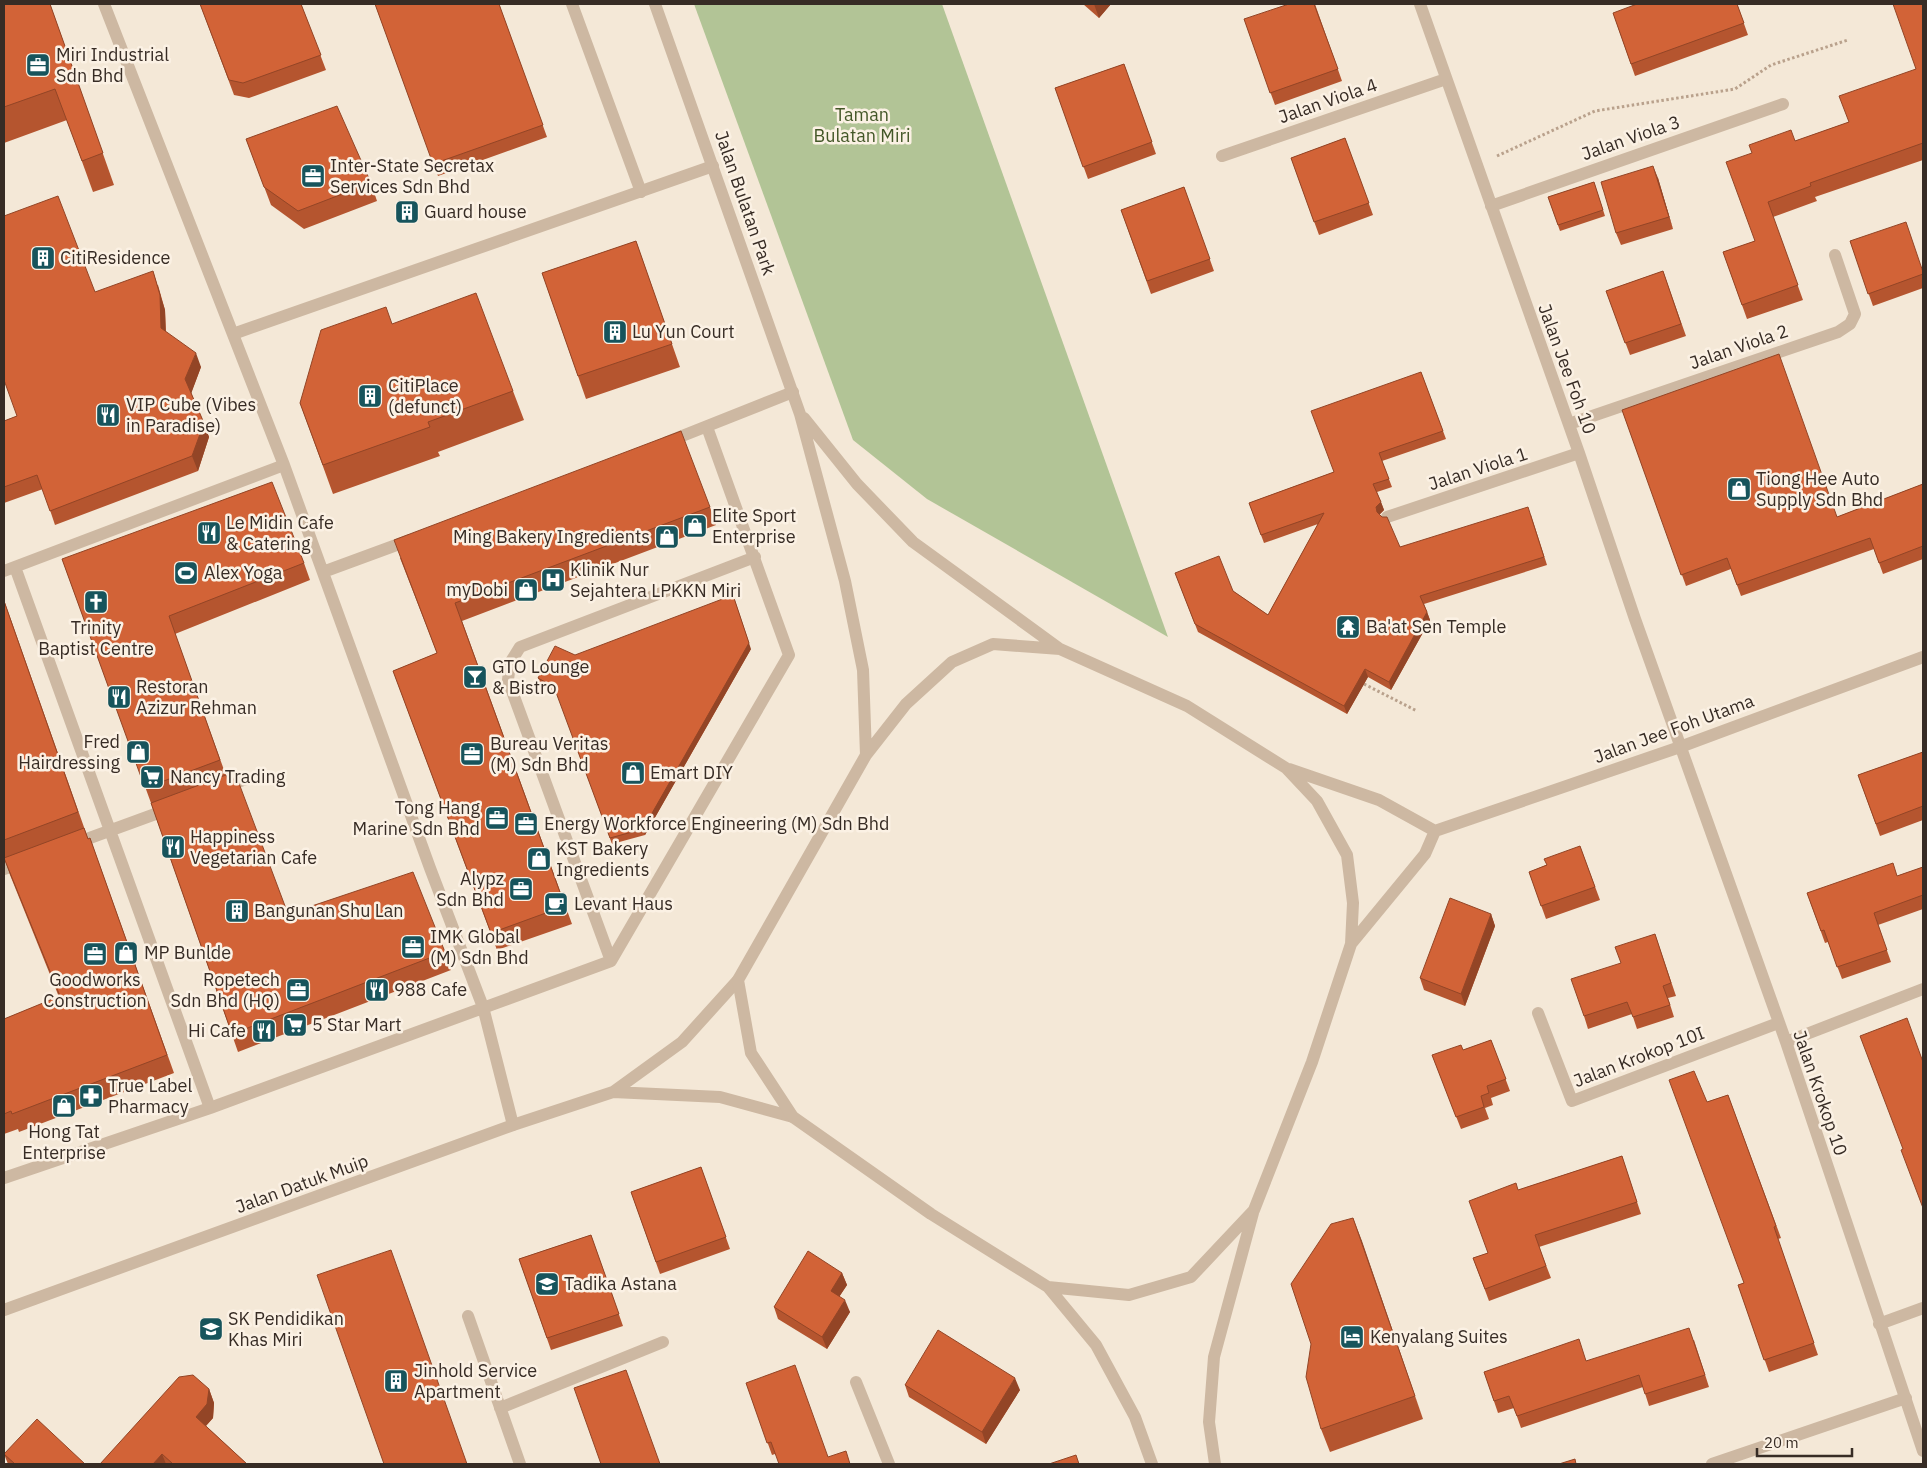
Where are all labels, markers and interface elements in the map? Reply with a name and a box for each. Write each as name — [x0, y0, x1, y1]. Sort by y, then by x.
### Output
place label: Miri Industrial Sdn Bhd — [56, 43, 169, 87]
office icon: Miri Industrial Sdn Bhd — [25, 52, 51, 78]
street label: Jalan Viola 4 — [1275, 73, 1380, 128]
park label: Taman Bulatan Miri — [813, 103, 911, 147]
street label: Jalan Viola 3 — [1578, 110, 1683, 165]
street label: Jalan Bulatan Park — [710, 128, 781, 278]
place label: Inter-State Secretax Services Sdn Bhd — [330, 154, 494, 198]
office icon: Inter-State Secretax Services Sdn Bhd — [300, 163, 326, 189]
building icon: Guard house — [394, 199, 420, 225]
place label: Guard house — [424, 200, 527, 223]
building icon: CitiResidence — [30, 245, 56, 271]
place label: CitiResidence — [60, 246, 170, 269]
street label: Jalan Jee Foh 10 — [1533, 301, 1602, 437]
building icon: Lu Yun Court — [602, 319, 628, 345]
street label: Jalan Viola 2 — [1686, 319, 1791, 374]
place label: Lu Yun Court — [632, 320, 735, 343]
place label: CitiPlace (defunct) — [388, 374, 462, 418]
building icon: CitiPlace (defunct) — [357, 383, 383, 409]
place label: VIP Cube (Vibes in Paradise) — [126, 393, 256, 437]
restaurant icon: VIP Cube (Vibes in Paradise) — [95, 402, 121, 428]
street label: Jalan Viola 1 — [1425, 442, 1530, 495]
place label: Tiong Hee Auto Supply Sdn Bhd — [1756, 467, 1883, 511]
shop icon: Tiong Hee Auto Supply Sdn Bhd — [1726, 476, 1752, 502]
place label: Elite Sport Enterprise — [712, 504, 796, 548]
place label: Le Midin Cafe & Catering — [226, 511, 334, 555]
shop icon: Elite Sport Enterprise — [682, 513, 708, 539]
restaurant icon: Le Midin Cafe & Catering — [196, 520, 222, 546]
shop icon: Ming Bakery Ingredients — [654, 524, 680, 550]
place label: Ming Bakery Ingredients — [453, 525, 650, 548]
place label: Klinik Nur Sejahtera LPKKN Miri — [570, 558, 741, 602]
sports icon: Alex Yoga — [173, 560, 199, 586]
place label: Alex Yoga — [204, 561, 283, 584]
hospital icon: Klinik Nur Sejahtera LPKKN Miri — [540, 567, 566, 593]
shop icon: myDobi — [513, 577, 539, 603]
place label: myDobi — [446, 578, 508, 601]
church icon: Trinity Baptist Centre — [83, 589, 109, 615]
temple icon: Ba'at Sen Temple — [1335, 614, 1361, 640]
place label: Ba'at Sen Temple — [1366, 615, 1506, 638]
place label: Trinity Baptist Centre — [38, 616, 154, 660]
place label: GTO Lounge & Bistro — [492, 655, 590, 699]
bar icon: GTO Lounge & Bistro — [462, 664, 488, 690]
place label: Restoran Azizur Rehman — [136, 675, 257, 719]
restaurant icon: Restoran Azizur Rehman — [106, 684, 132, 710]
street label: Jalan Jee Foh Utama — [1591, 689, 1757, 768]
place label: Fred Hairdressing — [18, 730, 120, 774]
place label: Bureau Veritas (M) Sdn Bhd — [490, 732, 609, 776]
shop icon: Fred Hairdressing — [125, 739, 151, 765]
office icon: Bureau Veritas (M) Sdn Bhd — [459, 741, 485, 767]
shop icon: Emart DIY — [620, 760, 646, 786]
place label: Emart DIY — [650, 761, 733, 784]
supermarket icon: Nancy Trading — [139, 764, 165, 790]
place label: Nancy Trading — [170, 765, 286, 788]
place label: Tong Hang Marine Sdn Bhd — [353, 796, 480, 840]
office icon: Tong Hang Marine Sdn Bhd — [484, 805, 510, 831]
office icon: Energy Workforce Engineering (M) Sdn Bhd — [513, 811, 539, 837]
place label: Energy Workforce Engineering (M) Sdn Bhd — [544, 812, 890, 835]
place label: Happiness Vegetarian Cafe — [190, 825, 317, 869]
restaurant icon: Happiness Vegetarian Cafe — [160, 834, 186, 860]
place label: KST Bakery Ingredients — [556, 837, 649, 881]
shop icon: KST Bakery Ingredients — [526, 846, 552, 872]
place label: Alypz Sdn Bhd — [436, 867, 504, 911]
office icon: Alypz Sdn Bhd — [508, 876, 534, 902]
cafe icon: Levant Haus — [543, 891, 569, 917]
place label: Levant Haus — [574, 892, 673, 915]
building icon: Bangunan Shu Lan — [224, 898, 250, 924]
place label: Bangunan Shu Lan — [254, 899, 404, 922]
place label: IMK Global (M) Sdn Bhd — [430, 925, 529, 969]
office icon: IMK Global (M) Sdn Bhd — [400, 934, 426, 960]
shop icon: MP Bunlde — [113, 940, 139, 966]
office icon: Goodworks Construction — [82, 941, 108, 967]
place label: MP Bunlde — [144, 941, 231, 964]
place label: Goodworks Construction — [43, 968, 147, 1012]
place label: Ropetech Sdn Bhd (HQ) — [170, 968, 280, 1012]
office icon: Ropetech Sdn Bhd (HQ) — [285, 977, 311, 1003]
restaurant icon: 988 Cafe — [364, 977, 390, 1003]
place label: 988 Cafe — [394, 978, 467, 1001]
supermarket icon: 5 Star Mart — [282, 1012, 308, 1038]
place label: 5 Star Mart — [312, 1013, 402, 1036]
restaurant icon: Hi Cafe — [251, 1018, 277, 1044]
place label: Hi Cafe — [188, 1019, 246, 1042]
street label: Jalan Krokop 10I — [1570, 1021, 1708, 1092]
street label: Jalan Krokop 10 — [1788, 1027, 1853, 1159]
place label: True Label Pharmacy — [108, 1074, 192, 1118]
pharmacy icon: True Label Pharmacy — [78, 1083, 104, 1109]
shop icon: Hong Tat Enterprise — [51, 1093, 77, 1119]
place label: Hong Tat Enterprise — [22, 1120, 106, 1164]
street label: Jalan Datuk Muip — [232, 1149, 371, 1218]
school or university icon: Tadika Astana — [534, 1271, 560, 1297]
place label: Tadika Astana — [564, 1272, 677, 1295]
place label: SK Pendidikan Khas Miri — [228, 1307, 344, 1351]
school or university icon: SK Pendidikan Khas Miri — [198, 1316, 224, 1342]
hotel icon: Kenyalang Suites — [1339, 1324, 1365, 1350]
place label: Kenyalang Suites — [1370, 1325, 1508, 1348]
place label: Jinhold Service Apartment — [414, 1359, 537, 1403]
building icon: Jinhold Service Apartment — [383, 1368, 409, 1394]
scale bar — [1757, 1426, 1852, 1458]
text: 20 m — [1764, 1433, 1799, 1452]

